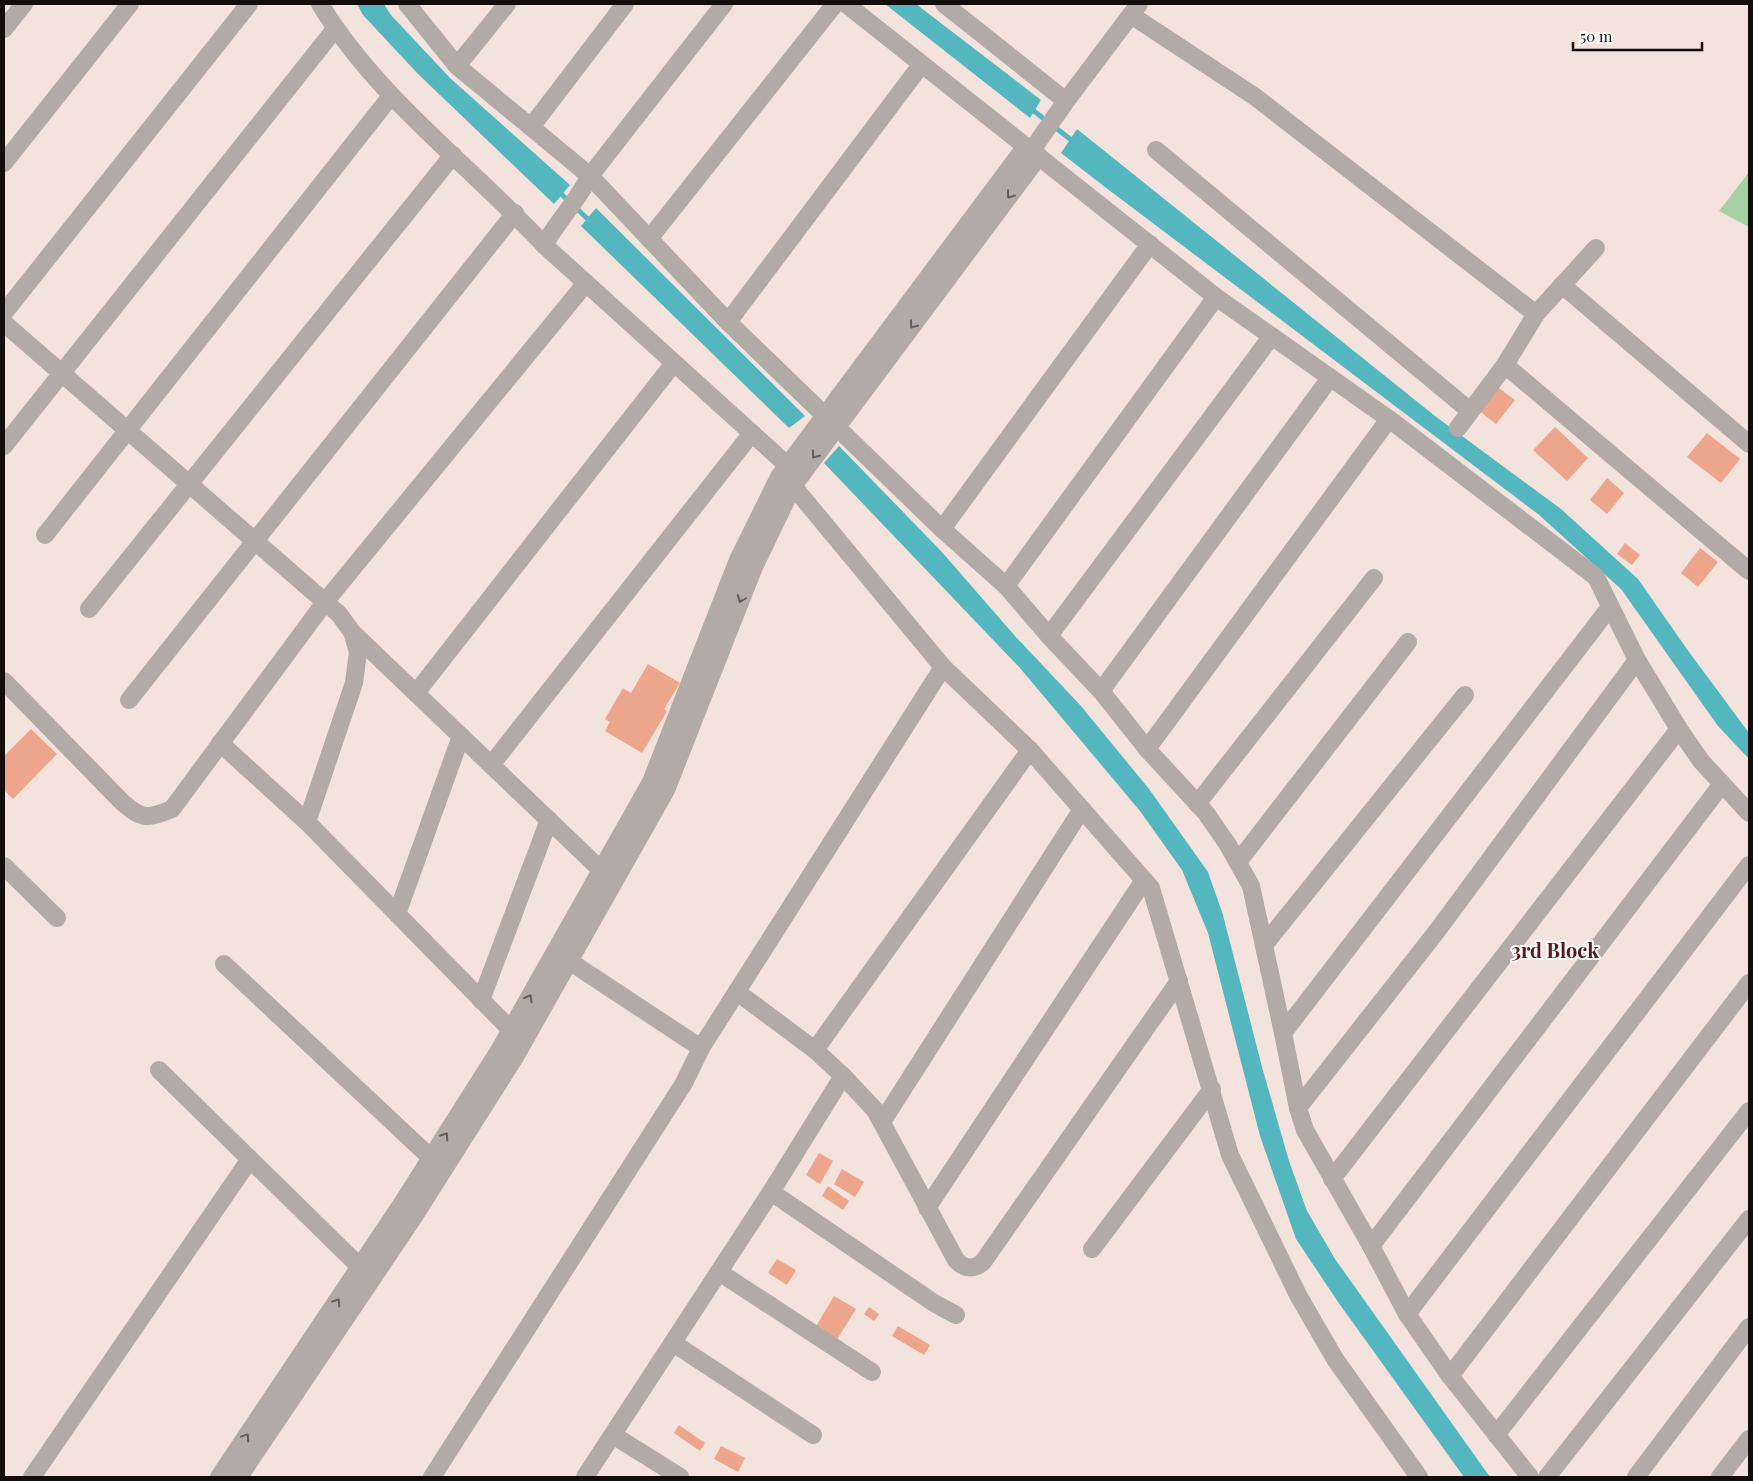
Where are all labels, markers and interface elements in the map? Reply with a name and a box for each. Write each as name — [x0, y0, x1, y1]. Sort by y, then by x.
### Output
scale bar — [1573, 20, 1702, 52]
text: 50 m — [1580, 26, 1613, 46]
one-way arrow — [1007, 189, 1016, 199]
one-way arrow — [910, 319, 918, 328]
one-way arrow — [813, 449, 821, 458]
one-way arrow — [737, 594, 747, 603]
district label: 3rd Block — [1511, 936, 1599, 963]
one-way arrow — [523, 994, 533, 1003]
one-way arrow — [438, 1133, 448, 1142]
one-way arrow — [330, 1298, 340, 1307]
one-way arrow — [240, 1433, 249, 1442]

